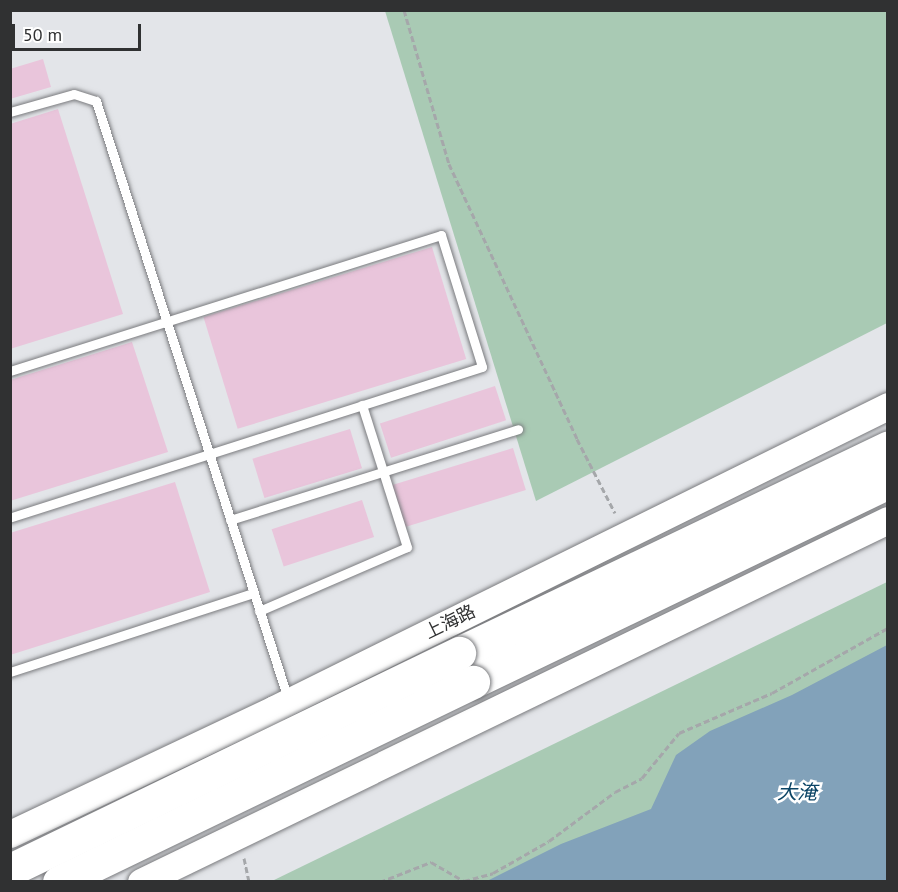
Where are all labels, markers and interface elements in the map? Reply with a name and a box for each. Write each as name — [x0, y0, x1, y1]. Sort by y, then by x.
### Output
scale bar — [15, 12, 144, 50]
text: 50 m — [23, 23, 62, 46]
street label: 上海路 — [421, 600, 479, 644]
water label: 大淹 — [777, 780, 817, 804]

